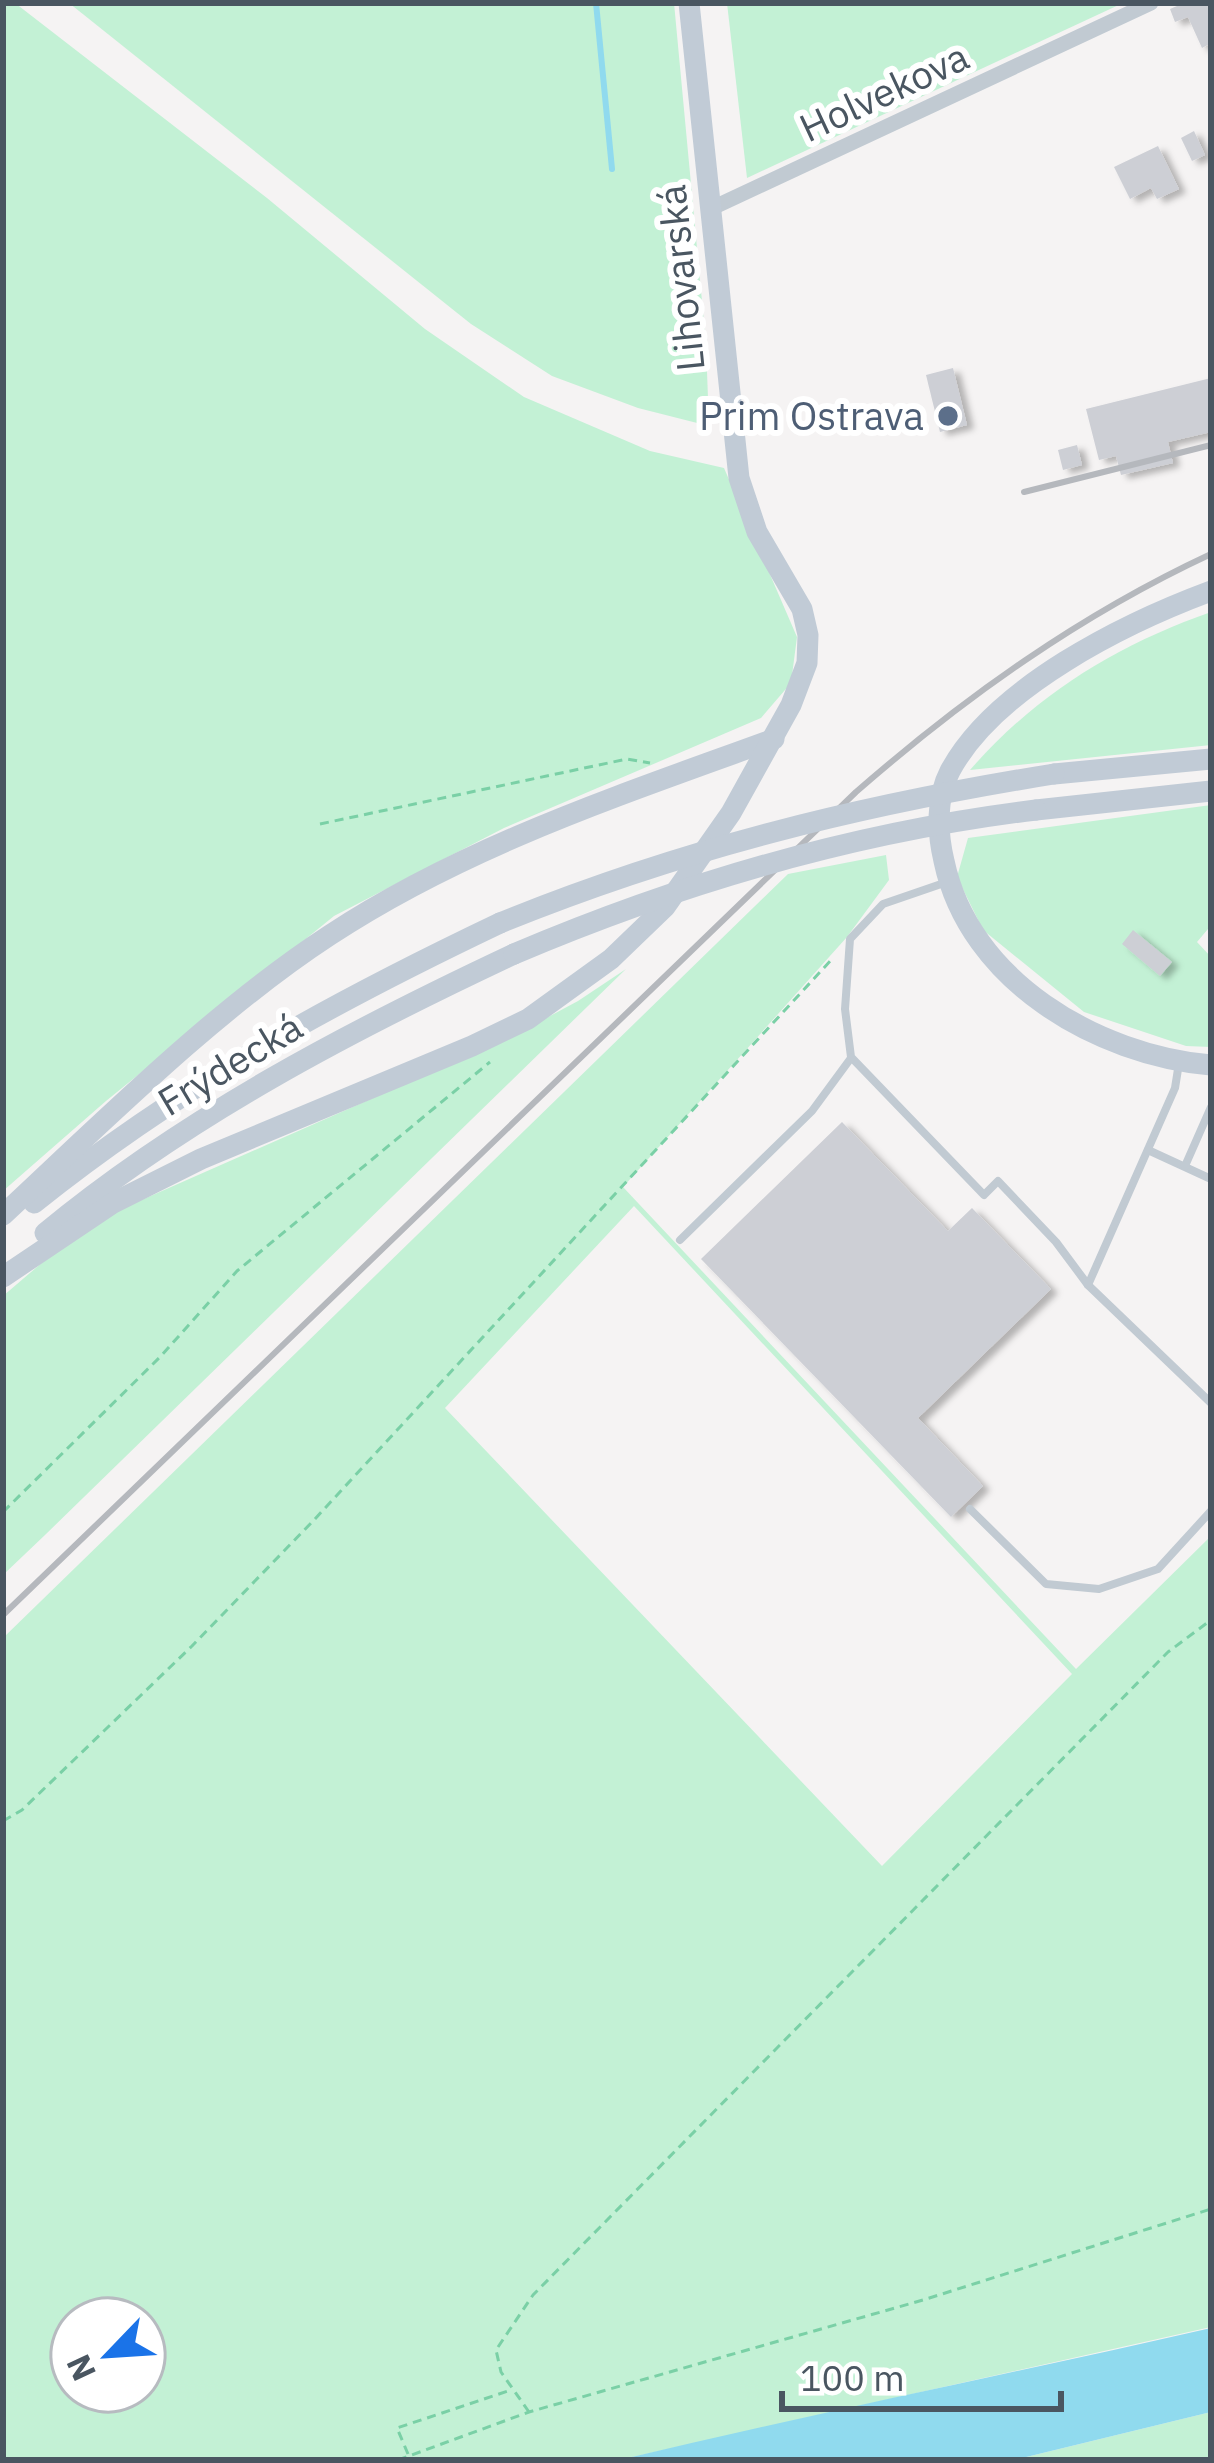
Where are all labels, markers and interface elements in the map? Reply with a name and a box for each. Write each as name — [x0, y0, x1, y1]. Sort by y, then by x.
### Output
street label: Holvekova — [791, 30, 977, 153]
street label: Lihovarská — [645, 182, 716, 374]
place label: Prim Ostrava — [699, 390, 924, 441]
marker: Prim Ostrava — [935, 403, 961, 429]
street label: Frýdecká — [148, 1001, 311, 1127]
north arrow — [48, 2295, 168, 2415]
scale bar — [782, 2337, 1061, 2411]
text: N — [56, 2348, 105, 2388]
text: 100 m — [800, 2354, 905, 2401]

